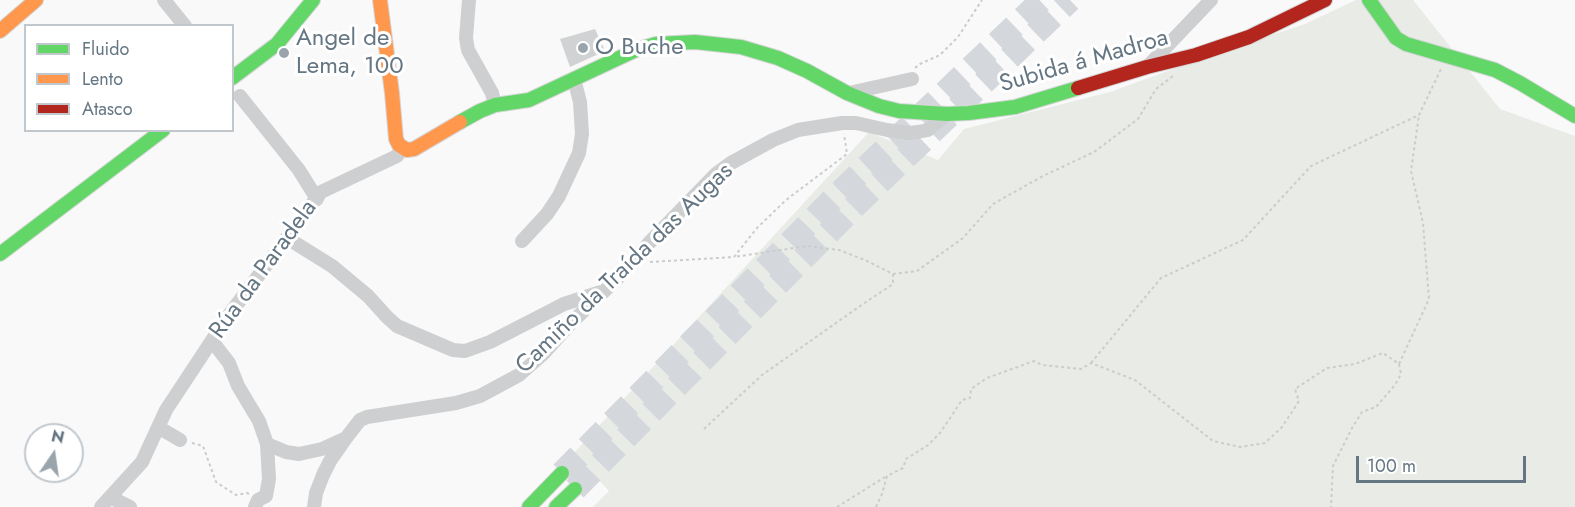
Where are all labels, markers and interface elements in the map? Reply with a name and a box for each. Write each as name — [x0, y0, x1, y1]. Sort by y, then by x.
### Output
legend — [24, 24, 234, 132]
street label: Subida á Madroa — [996, 24, 1172, 100]
place label: Angel de Lema, 100 — [296, 25, 404, 81]
place label: O Buche — [595, 34, 684, 62]
text: Fluido — [82, 36, 129, 62]
marker: O Buche — [576, 41, 590, 55]
marker: Angel de Lema, 100 — [277, 46, 291, 60]
text: Lento — [82, 66, 123, 92]
text: Atasco — [82, 96, 133, 122]
street label: Camiño da Traída das Augas — [510, 158, 740, 380]
street label: Rúa da Paradela — [204, 195, 324, 345]
north arrow — [24, 423, 84, 483]
text: N — [49, 424, 66, 450]
scale bar — [1359, 444, 1528, 482]
text: 100 m — [1367, 453, 1416, 479]

